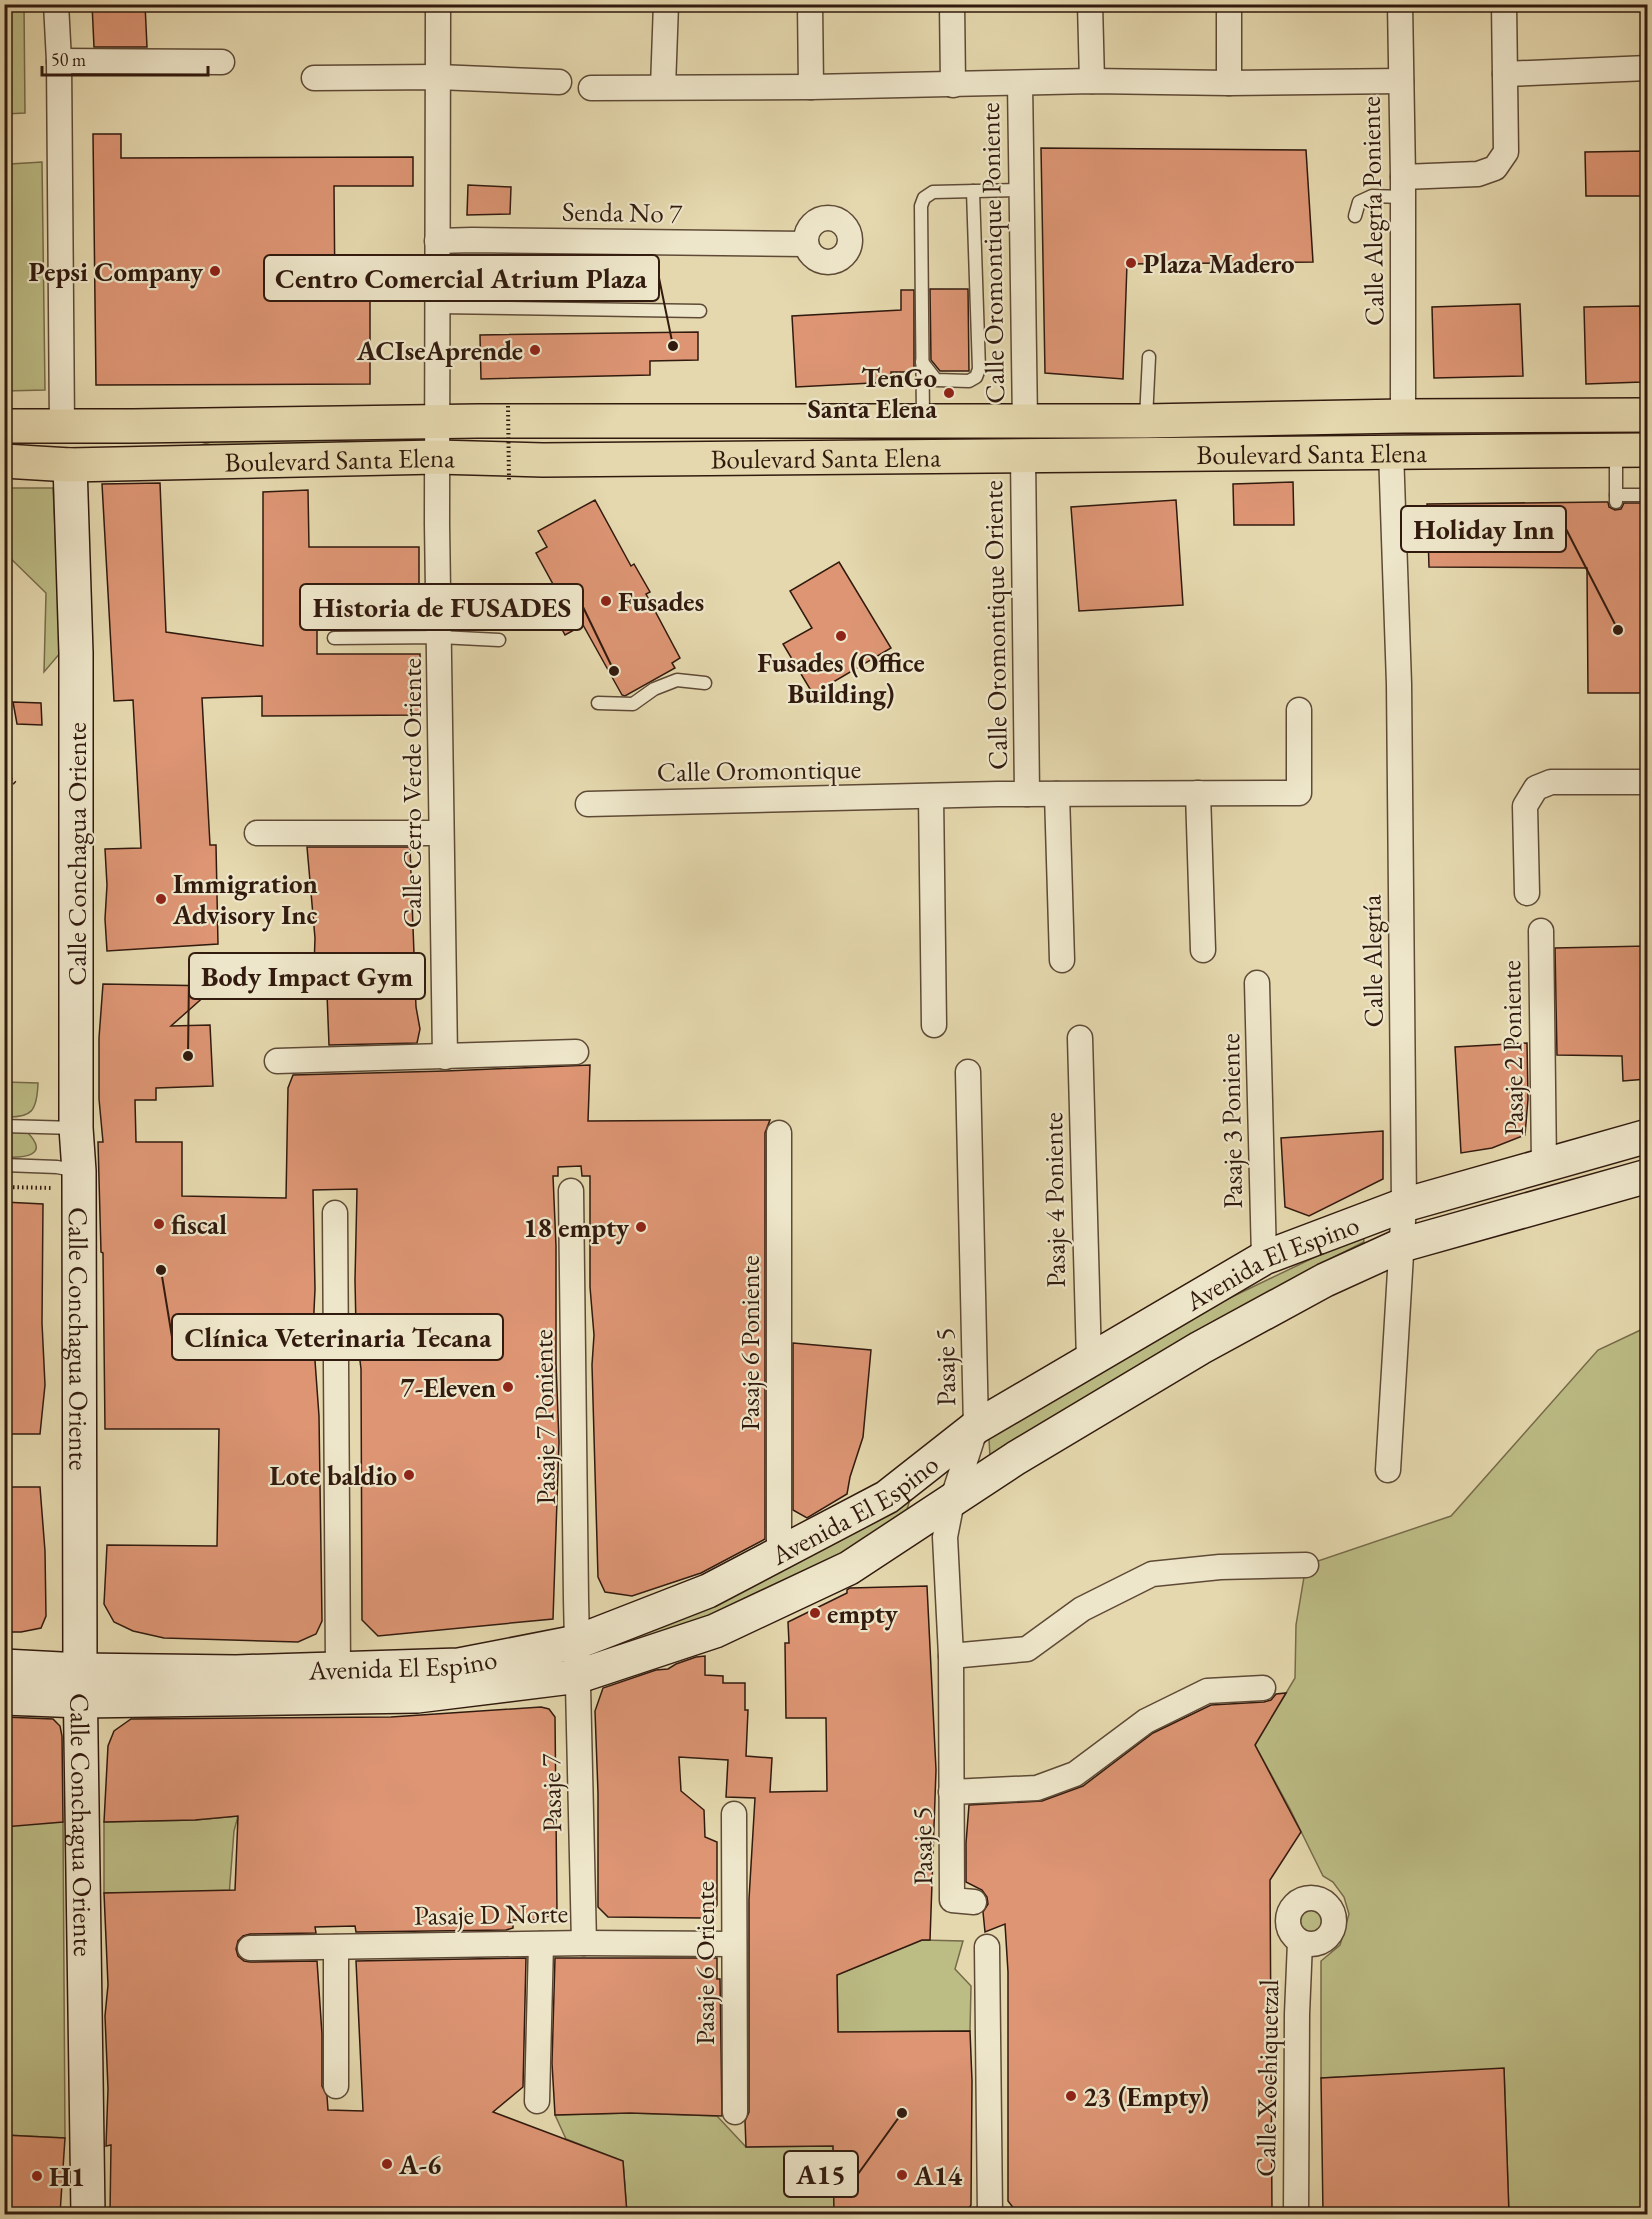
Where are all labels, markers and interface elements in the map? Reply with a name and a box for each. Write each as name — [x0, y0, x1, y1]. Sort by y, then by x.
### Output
scale bar — [42, 39, 208, 77]
text: 50 m — [51, 48, 86, 71]
street label: Calle Alegría Poniente — [1352, 96, 1392, 326]
street label: Calle Oromontique Poniente — [972, 102, 1012, 404]
street label: Senda No 7 — [562, 193, 683, 231]
place label: Plaza Madero — [1143, 246, 1295, 281]
place label: Pepsi Company — [29, 254, 204, 289]
callout: Centro Comercial Atrium Plaza — [264, 255, 659, 301]
marker: Plaza Madero — [1124, 256, 1138, 270]
text: Centro Comercial Atrium Plaza — [275, 260, 648, 296]
marker: Pepsi Company — [208, 264, 222, 278]
place label: ACIseAprende — [356, 333, 523, 368]
marker: ACIseAprende — [528, 343, 542, 357]
place label: TenGo Santa Elena — [808, 360, 937, 426]
marker: TenGo Santa Elena — [942, 386, 956, 400]
street label: Boulevard Santa Elena — [1196, 434, 1427, 472]
street label: Boulevard Santa Elena — [224, 439, 456, 479]
street label: Boulevard Santa Elena — [710, 439, 941, 476]
street label: Calle Oromontique Oriente — [975, 480, 1015, 770]
callout: Holiday Inn — [1401, 506, 1566, 552]
text: Holiday Inn — [1413, 511, 1555, 547]
callout: Historia de FUSADES — [300, 584, 583, 630]
place label: Fusades — [618, 584, 704, 619]
text: Historia de FUSADES — [313, 589, 571, 625]
marker: Fusades — [599, 594, 613, 608]
marker: Fusades (Office Building) — [834, 629, 848, 643]
place label: Fusades (Office Building) — [757, 645, 925, 711]
street label: Calle Cerro Verde Oriente — [394, 658, 429, 928]
street label: Calle Conchagua Oriente — [59, 722, 94, 986]
street label: Calle Oromontique — [657, 751, 861, 789]
place label: Immigration Advisory Inc — [172, 866, 318, 932]
marker: Immigration Advisory Inc — [154, 892, 168, 906]
street label: Calle Alegría — [1353, 894, 1391, 1028]
callout: Body Impact Gym — [189, 953, 425, 999]
text: Body Impact Gym — [201, 958, 413, 994]
street label: Pasaje 2 Poniente — [1493, 960, 1531, 1136]
street label: Pasaje 3 Poniente — [1212, 1033, 1250, 1209]
street label: Pasaje 4 Poniente — [1035, 1112, 1073, 1288]
street label: Avenida El Espino — [1178, 1206, 1364, 1318]
street label: Calle Conchagua Oriente — [62, 1207, 97, 1471]
place label: fiscal — [171, 1207, 227, 1242]
place label: 18 empty — [523, 1210, 630, 1245]
marker: fiscal — [152, 1217, 166, 1231]
marker: 18 empty — [634, 1220, 648, 1234]
street label: Pasaje 6 Poniente — [732, 1255, 767, 1431]
callout: Clínica Veterinaria Tecana — [172, 1314, 503, 1360]
text: Clínica Veterinaria Tecana — [184, 1319, 492, 1355]
street label: Pasaje 5 — [927, 1327, 963, 1407]
street label: Pasaje 7 Poniente — [525, 1329, 563, 1505]
place label: 7-Eleven — [400, 1370, 496, 1405]
marker: 7-Eleven — [501, 1380, 515, 1394]
street label: Avenida El Espino — [764, 1446, 945, 1573]
place label: Lote baldio — [270, 1458, 397, 1493]
marker: Lote baldio — [402, 1468, 416, 1482]
place label: empty — [827, 1596, 899, 1631]
marker: empty — [808, 1606, 822, 1620]
street label: Avenida El Espino — [307, 1641, 500, 1687]
street label: Calle Conchagua Oriente — [63, 1693, 102, 1957]
street label: Pasaje 7 — [533, 1752, 569, 1833]
street label: Pasaje 5 — [904, 1806, 940, 1886]
street label: Pasaje 6 Oriente — [687, 1881, 722, 2045]
street label: Pasaje D Norte — [414, 1895, 568, 1933]
street label: Calle Xochiquetzal — [1248, 1979, 1286, 2177]
place label: 23 (Empty) — [1083, 2079, 1209, 2114]
marker: 23 (Empty) — [1064, 2089, 1078, 2103]
place label: A-6 — [398, 2147, 441, 2182]
callout: A15 — [784, 2151, 858, 2197]
text: A15 — [795, 2156, 846, 2192]
marker: A-6 — [380, 2157, 394, 2171]
place label: A14 — [913, 2158, 963, 2193]
place label: H1 — [49, 2159, 85, 2194]
marker: A14 — [895, 2168, 909, 2182]
marker: H1 — [30, 2169, 44, 2183]

